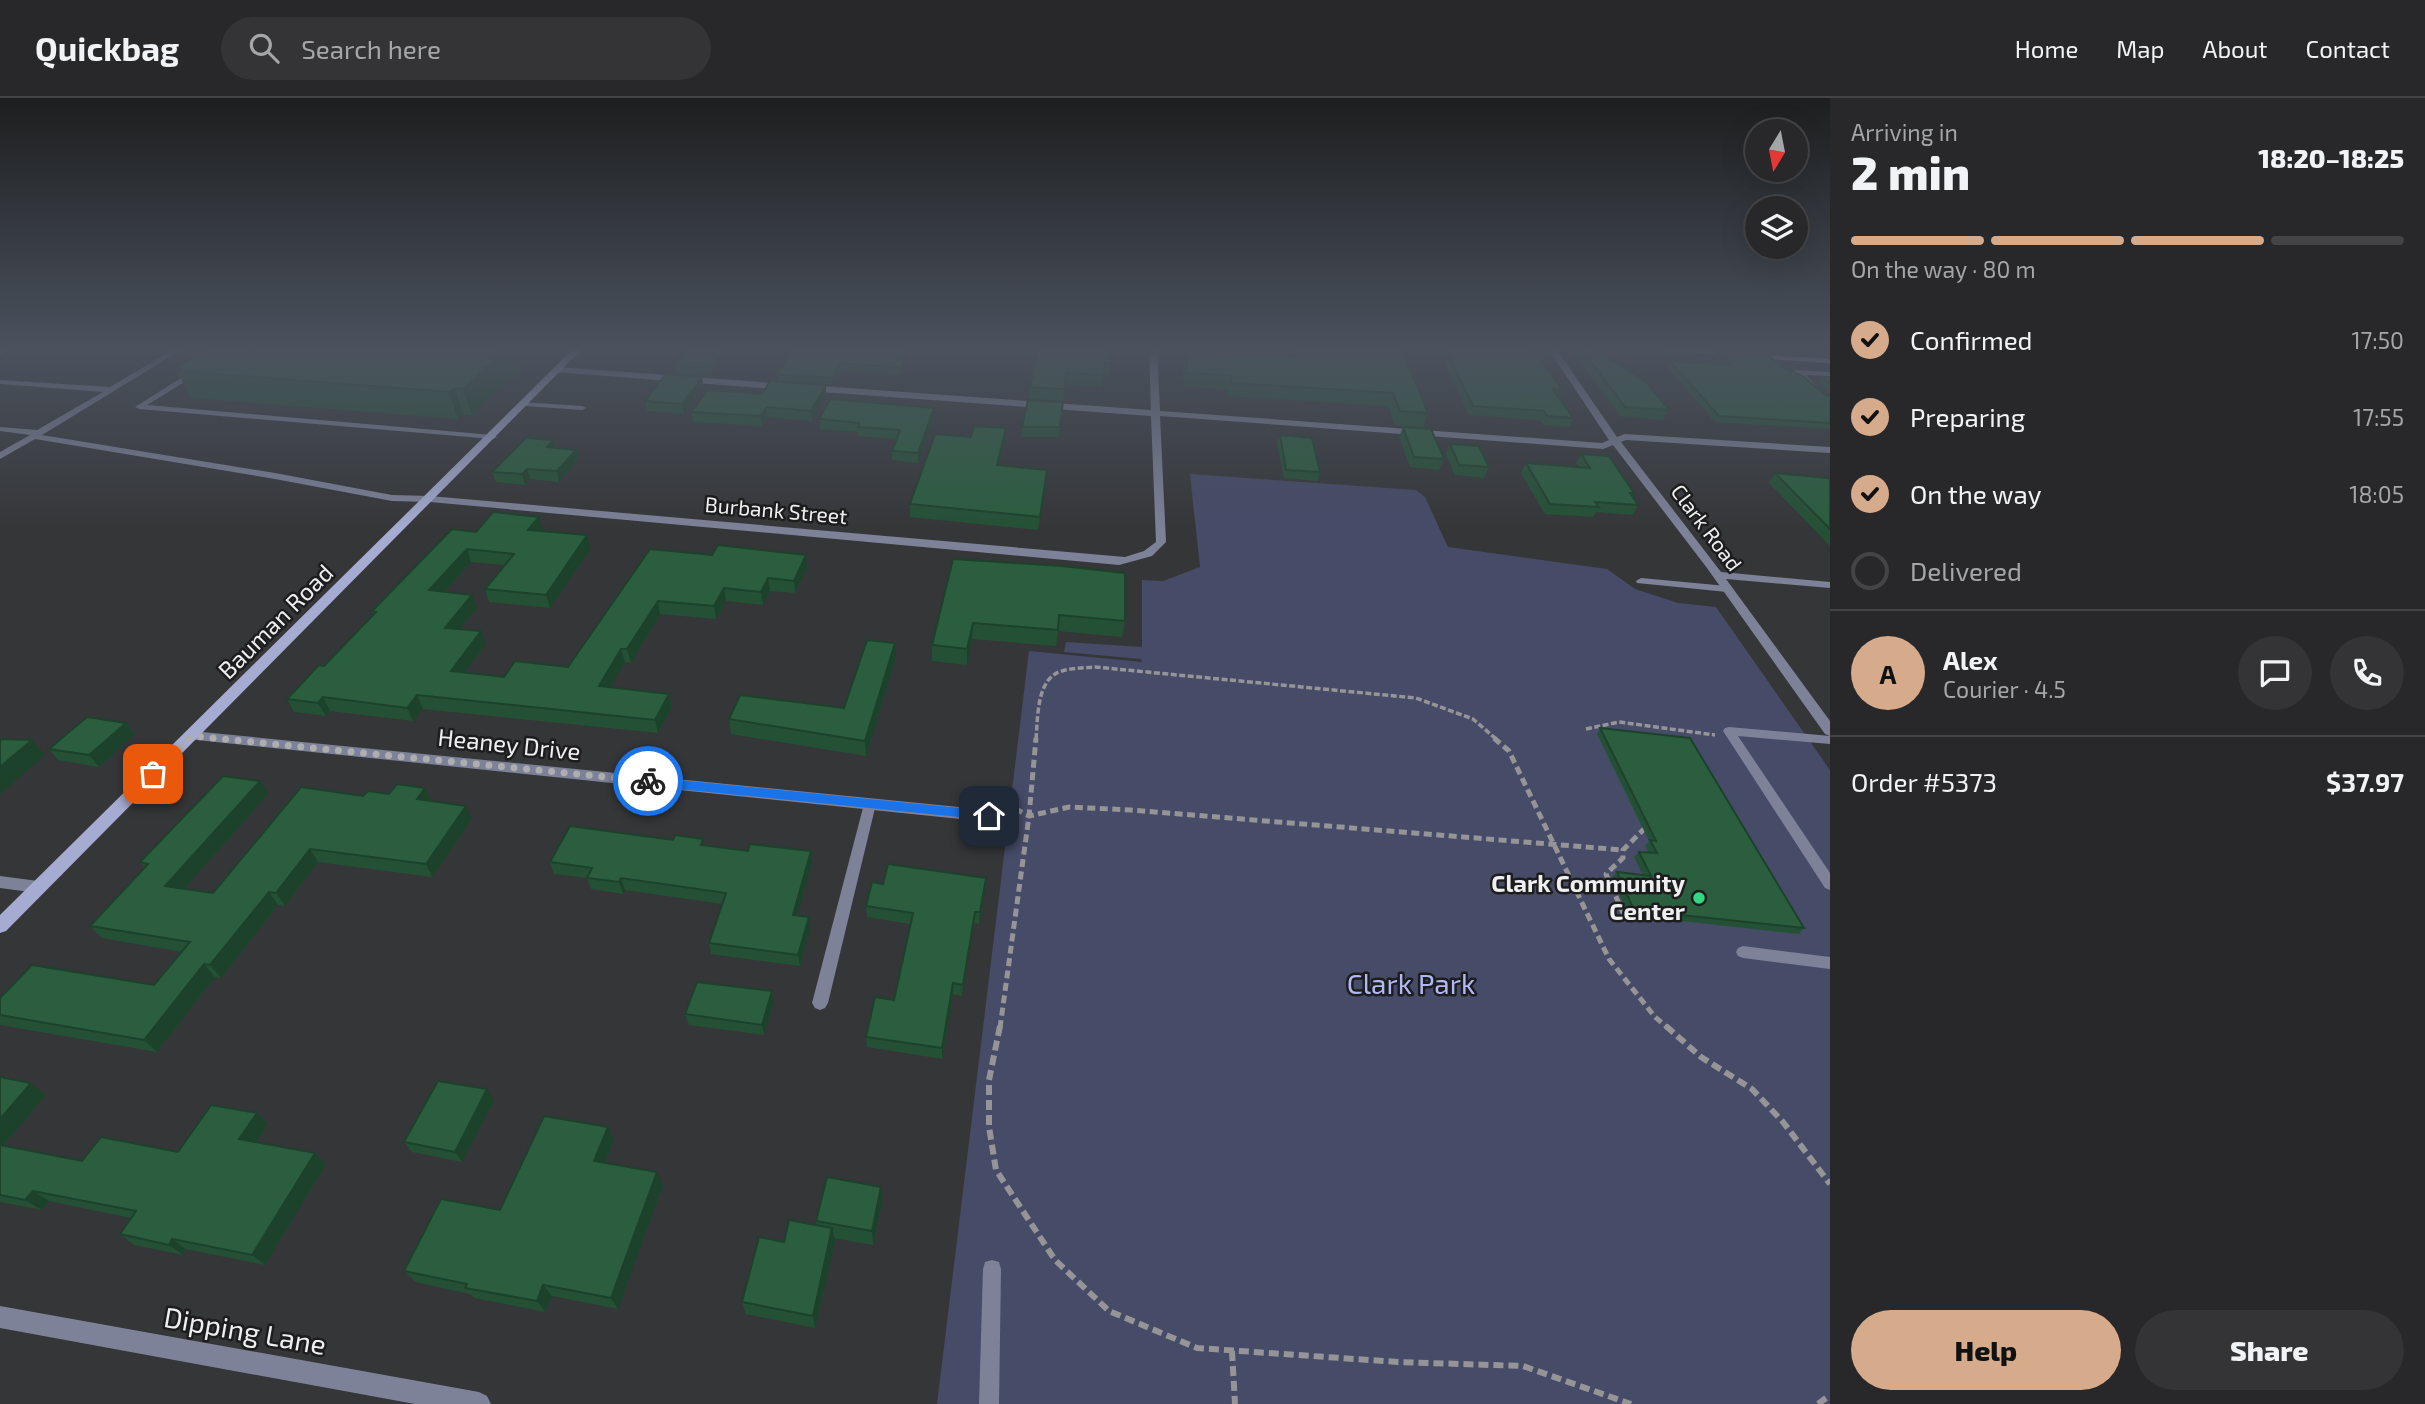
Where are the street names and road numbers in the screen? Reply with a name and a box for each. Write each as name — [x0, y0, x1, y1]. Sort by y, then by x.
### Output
street label: Clark Road — [1667, 479, 1748, 575]
street label: Burbank Street — [704, 491, 848, 528]
street label: Bauman Road — [211, 557, 338, 684]
street label: Heaney Drive — [436, 722, 582, 765]
street label: Dipping Lane — [161, 1299, 329, 1361]

